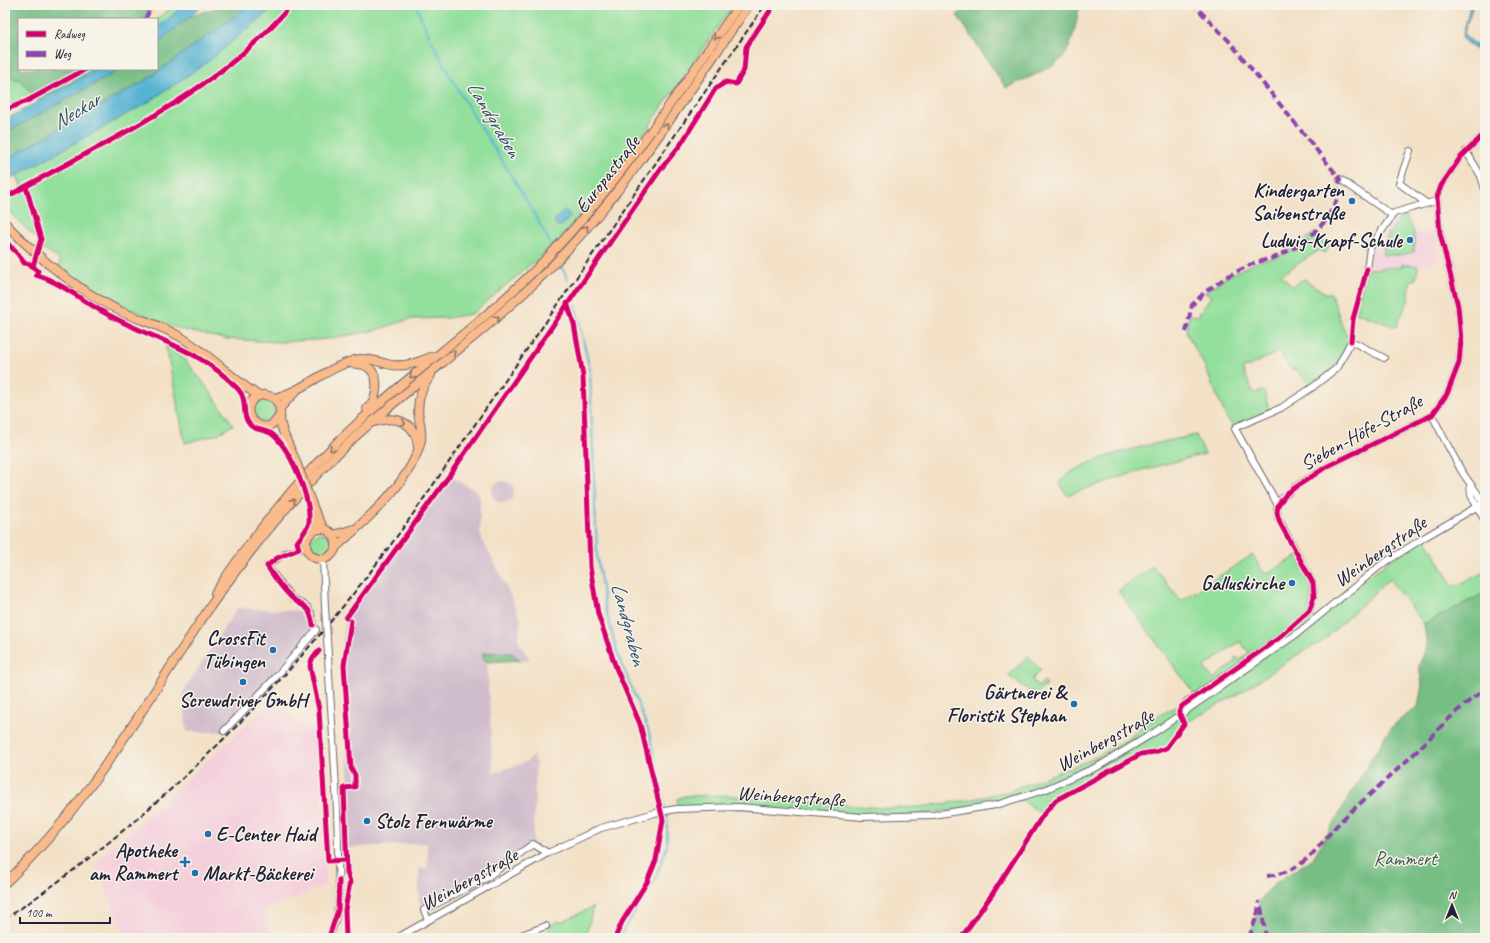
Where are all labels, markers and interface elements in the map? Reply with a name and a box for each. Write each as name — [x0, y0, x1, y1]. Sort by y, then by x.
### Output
legend — [18, 18, 158, 70]
text: Radweg — [54, 26, 85, 42]
one-way arrow — [713, 33, 721, 40]
text: Weg — [54, 46, 72, 62]
water label: Landgraben — [461, 76, 528, 164]
water label: Neckar — [48, 85, 107, 135]
one-way arrow — [661, 123, 668, 130]
street label: Europastraße — [569, 129, 646, 218]
place label: Kindergarten Saibenstraße — [1252, 178, 1346, 226]
marker: Kindergarten Saibenstraße — [1347, 196, 1357, 206]
one-way arrow — [582, 226, 589, 233]
place label: Ludwig-Krapf-Schule — [1261, 228, 1403, 253]
marker: Ludwig-Krapf-Schule — [1405, 235, 1415, 245]
one-way arrow — [492, 315, 499, 322]
one-way arrow — [449, 351, 456, 358]
one-way arrow — [410, 371, 417, 378]
street label: Sieben-Höfe-Straße — [1296, 388, 1428, 476]
one-way arrow — [399, 418, 406, 426]
one-way arrow — [329, 444, 336, 452]
one-way arrow — [289, 498, 296, 506]
street label: Weinbergstraße — [1329, 510, 1433, 592]
place label: Galluskirche — [1201, 571, 1286, 596]
marker: Galluskirche — [1287, 578, 1297, 588]
water label: Landgraben — [605, 580, 653, 671]
place label: CrossFit Tübingen — [203, 626, 267, 674]
marker: CrossFit Tübingen — [268, 645, 278, 655]
marker: Screwdriver GmbH — [238, 677, 248, 687]
place label: Gärtnerei & Floristik Stephan — [947, 680, 1069, 728]
place label: Screwdriver GmbH — [179, 688, 311, 713]
marker: Gärtnerei & Floristik Stephan — [1069, 699, 1079, 709]
street label: Weinbergstraße — [1052, 703, 1159, 777]
street label: Weinbergstraße — [737, 780, 847, 813]
place label: Stolz Fernwärme — [375, 809, 494, 834]
marker: Stolz Fernwärme — [362, 816, 372, 826]
place label: E-Center Haid — [216, 822, 320, 847]
marker: E-Center Haid — [203, 829, 213, 839]
place label: Apotheke am Rammert — [89, 838, 179, 886]
street label: Weinbergstraße — [416, 842, 523, 916]
park label: Rammert — [1373, 846, 1439, 871]
marker: Apotheke am Rammert — [180, 857, 190, 867]
place label: Markt-Bäckerei — [203, 861, 316, 886]
marker: Markt-Bäckerei — [190, 868, 200, 878]
north arrow — [1432, 885, 1472, 925]
text: N — [1449, 888, 1458, 902]
scale bar — [20, 899, 110, 925]
text: 100 m — [26, 905, 53, 921]

